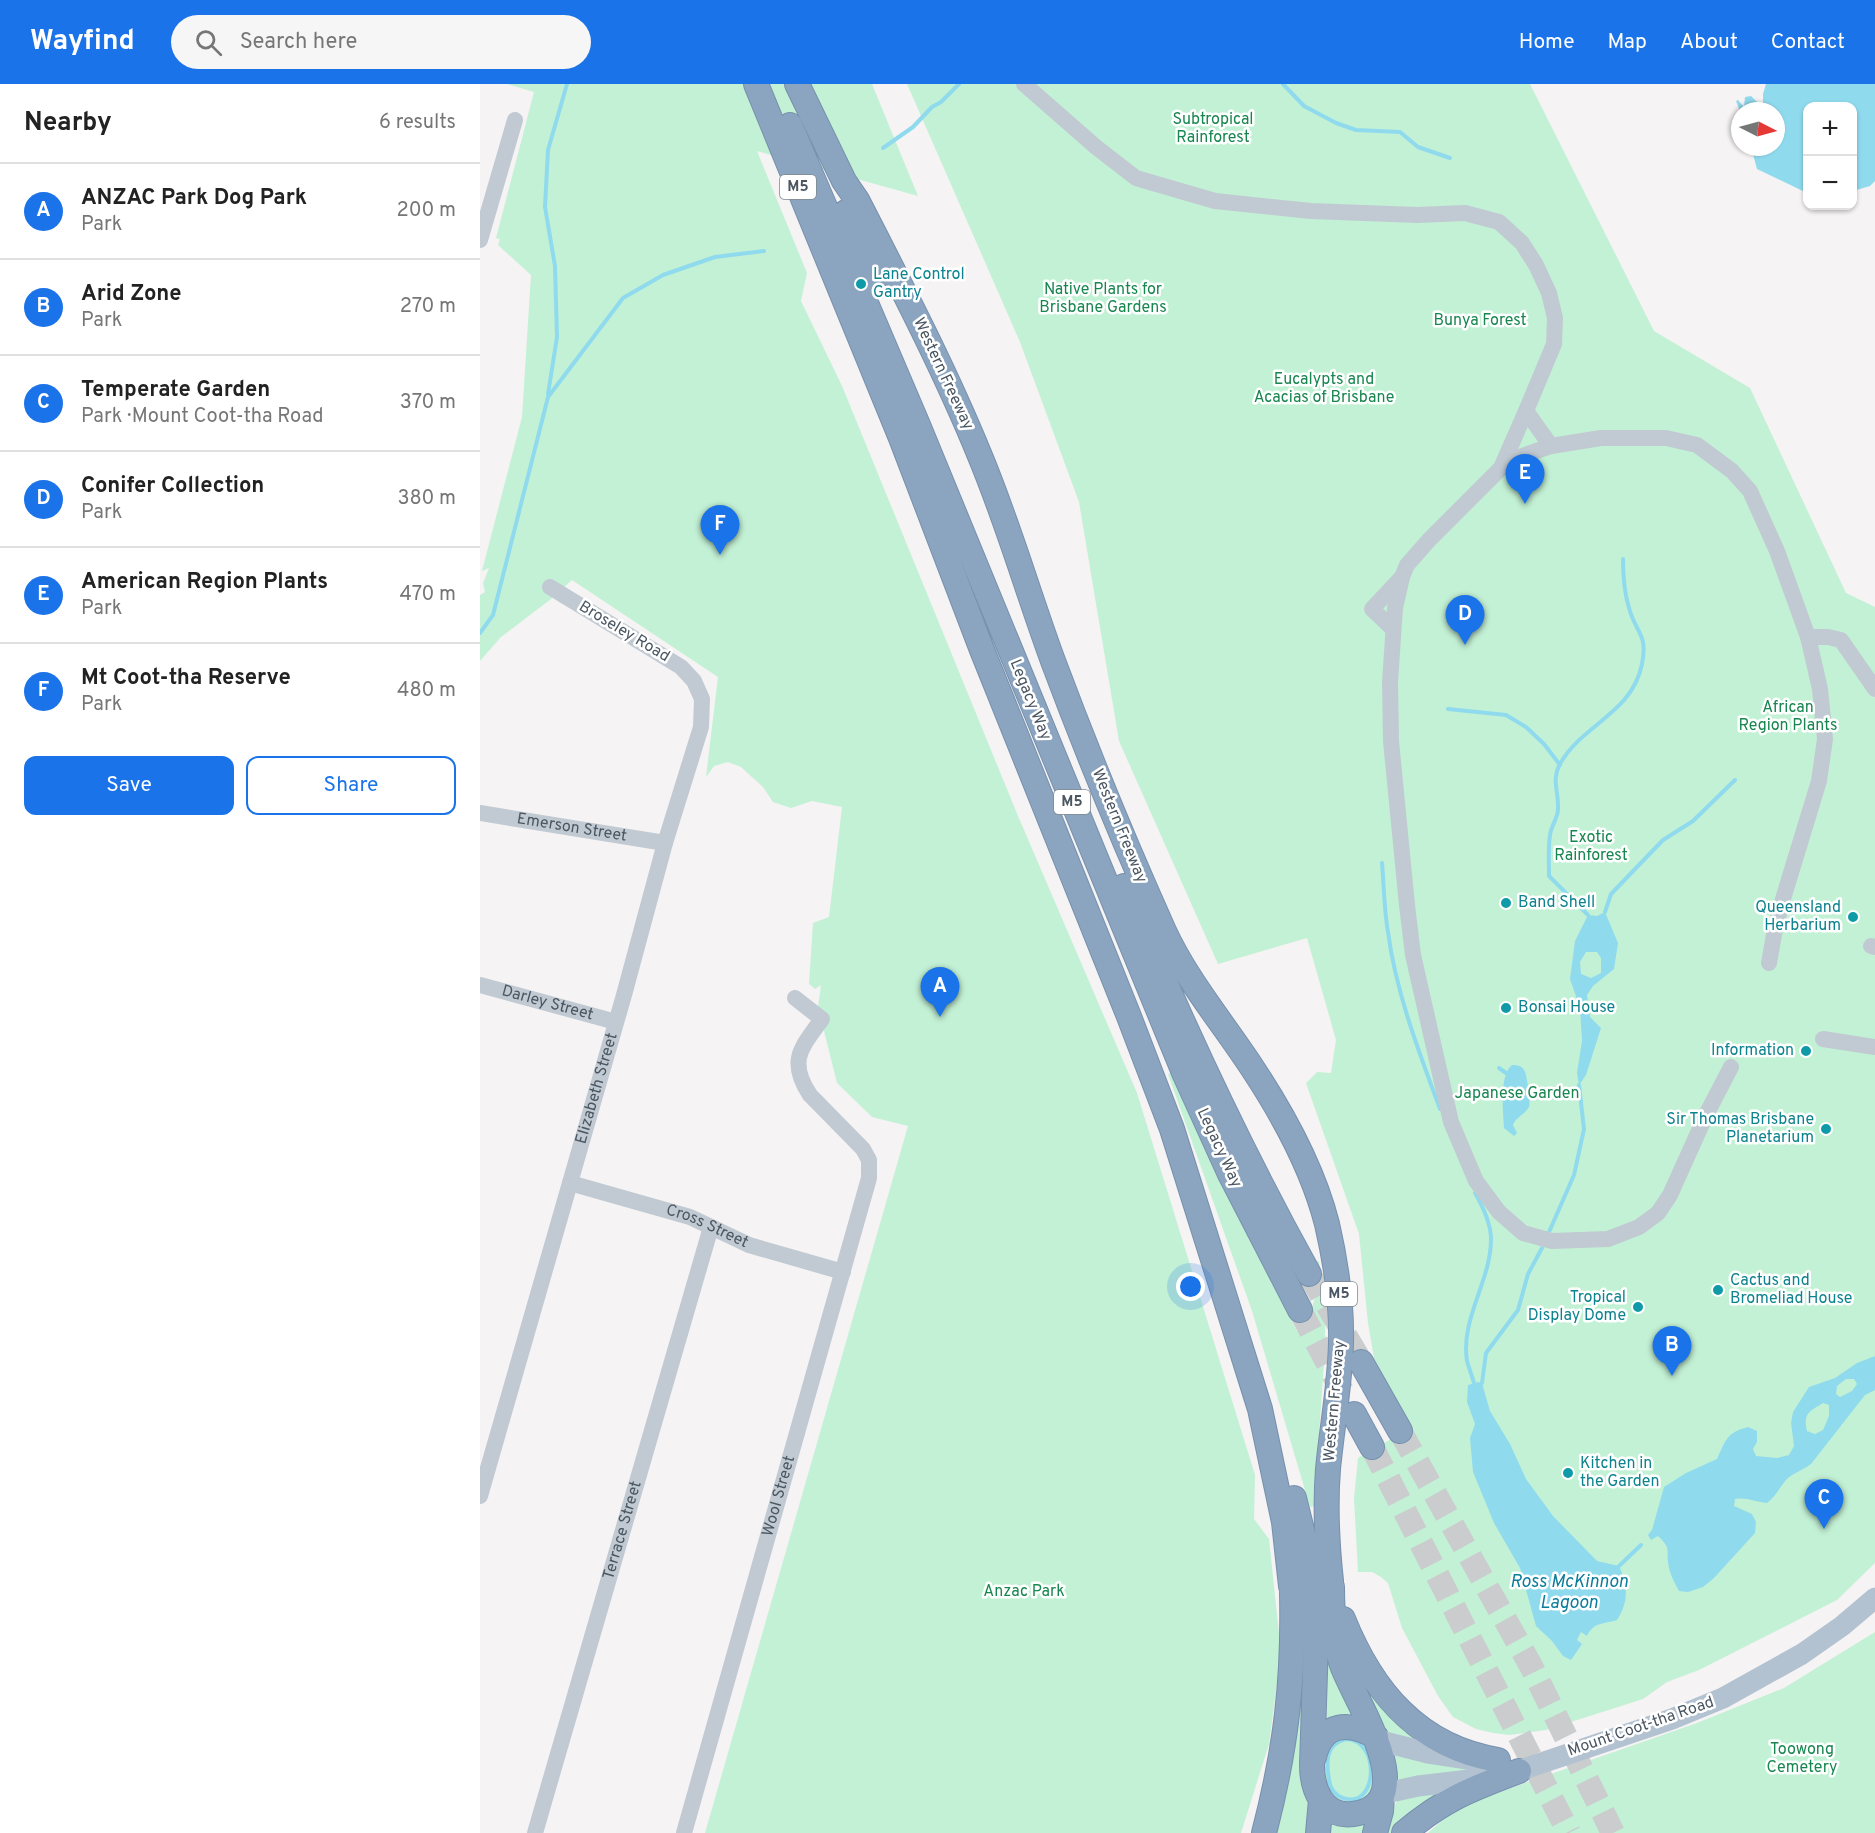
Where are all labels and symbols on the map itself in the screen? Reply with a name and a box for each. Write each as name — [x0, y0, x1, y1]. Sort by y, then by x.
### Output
north arrow — [1731, 102, 1785, 156]
park label: Subtropical Rainforest — [1172, 110, 1254, 148]
road number: M5 — [780, 175, 816, 199]
place label: Lane Control Gantry — [873, 265, 965, 303]
marker: Lane Control Gantry — [854, 277, 868, 291]
park label: Native Plants for Brisbane Gardens — [1039, 280, 1167, 318]
park label: Bunya Forest — [1433, 311, 1527, 331]
street label: Western Freeway — [908, 315, 978, 433]
park label: Eucalypts and Acacias of Brisbane — [1254, 370, 1394, 408]
pin: E — [1506, 454, 1544, 504]
pin: F — [700, 506, 740, 555]
pin: D — [1446, 596, 1484, 645]
street label: Broseley Road — [575, 597, 673, 667]
street label: Legacy Way — [1005, 657, 1055, 743]
park label: African Region Plants — [1739, 698, 1837, 736]
street label: Western Freeway — [1087, 766, 1151, 886]
road number: M5 — [1054, 790, 1090, 814]
street label: Emerson Street — [515, 809, 628, 847]
park label: Exotic Rainforest — [1554, 828, 1628, 866]
place label: Band Shell — [1518, 893, 1595, 913]
marker: Band Shell — [1499, 896, 1513, 910]
place label: Queensland Herbarium — [1755, 898, 1841, 936]
marker: Queensland Herbarium — [1846, 910, 1860, 924]
pin: A — [920, 968, 960, 1017]
street label: Darley Street — [499, 981, 596, 1025]
place label: Bonsai House — [1518, 998, 1615, 1018]
marker: Bonsai House — [1499, 1001, 1513, 1015]
street label: Elizabeth Street — [572, 1031, 623, 1146]
place label: Information — [1711, 1041, 1794, 1061]
marker: Information — [1799, 1044, 1813, 1058]
park label: Japanese Garden — [1455, 1084, 1579, 1104]
street label: Legacy Way — [1192, 1105, 1246, 1191]
place label: Sir Thomas Brisbane Planetarium — [1666, 1110, 1814, 1148]
marker: Sir Thomas Brisbane Planetarium — [1819, 1122, 1833, 1136]
street label: Cross Street — [664, 1201, 751, 1253]
place label: Cactus and Bromeliad House — [1730, 1271, 1852, 1309]
your location — [1176, 1272, 1205, 1301]
road number: M5 — [1321, 1282, 1357, 1306]
marker: Cactus and Bromeliad House — [1711, 1283, 1725, 1297]
place label: Tropical Display Dome — [1528, 1288, 1626, 1326]
marker: Tropical Display Dome — [1631, 1300, 1645, 1314]
pin: B — [1652, 1326, 1692, 1376]
street label: Western Freeway — [1320, 1340, 1350, 1462]
street label: Wool Street — [758, 1453, 800, 1539]
place label: Kitchen in the Garden — [1580, 1454, 1660, 1492]
marker: Kitchen in the Garden — [1561, 1466, 1575, 1480]
street label: Terrace Street — [599, 1479, 647, 1582]
pin: C — [1804, 1480, 1844, 1529]
water label: Ross McKinnon Lagoon — [1510, 1571, 1628, 1615]
park label: Anzac Park — [983, 1582, 1065, 1602]
street label: Mount Coot-tha Road — [1565, 1693, 1717, 1761]
park label: Toowong Cemetery — [1767, 1740, 1837, 1778]

